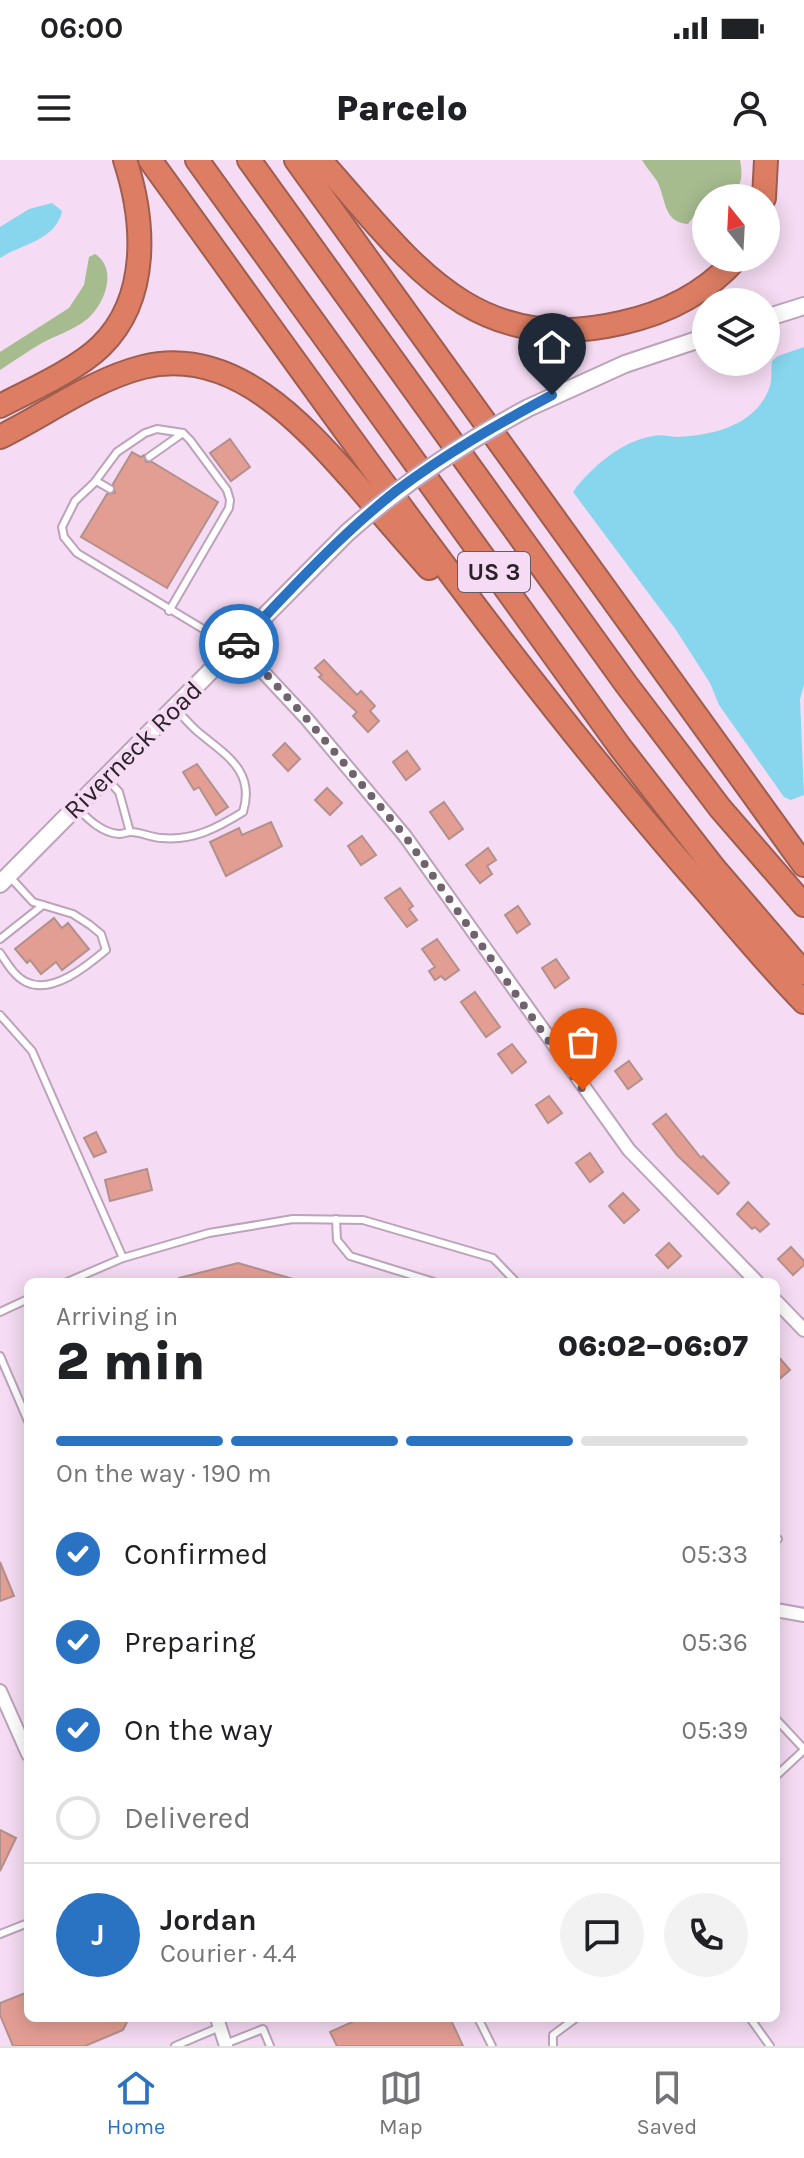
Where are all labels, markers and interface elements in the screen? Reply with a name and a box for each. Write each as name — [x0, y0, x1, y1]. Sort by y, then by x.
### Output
text: 06:00 — [40, 10, 123, 46]
icon: menu — [32, 86, 76, 130]
icon: person — [728, 86, 772, 130]
text: Parcelo — [336, 87, 468, 129]
north arrow — [692, 184, 780, 272]
map controls — [692, 184, 780, 376]
button: layers — [692, 288, 780, 376]
pin — [518, 313, 586, 395]
icon: home — [530, 325, 574, 369]
road number: US 3 — [458, 552, 530, 592]
courier — [199, 604, 279, 684]
icon: car — [217, 622, 261, 666]
street label: Riverneck Road — [57, 674, 209, 826]
pin — [549, 1008, 617, 1090]
icon: bag — [561, 1020, 605, 1064]
text: Arriving in — [56, 1301, 178, 1332]
text: 06:02–06:07 — [558, 1328, 748, 1364]
text: 2 min — [56, 1331, 205, 1392]
text: On the way · 190 m — [56, 1458, 272, 1489]
icon: check — [56, 1532, 100, 1576]
text: Confirmed — [124, 1536, 268, 1572]
text: 05:33 — [681, 1539, 748, 1570]
icon: check — [56, 1620, 100, 1664]
text: Preparing — [124, 1624, 256, 1660]
text: 05:36 — [682, 1627, 748, 1658]
icon: check — [56, 1708, 100, 1752]
text: On the way — [124, 1712, 273, 1748]
text: 05:39 — [681, 1715, 748, 1746]
text: Delivered — [124, 1800, 251, 1836]
button: chat — [560, 1893, 644, 1977]
button: phone — [664, 1893, 748, 1977]
text: Jordan — [160, 1902, 257, 1938]
text: J — [91, 1917, 105, 1953]
text: Courier · 4.4 — [160, 1938, 296, 1969]
tab: Home — [107, 2066, 165, 2140]
tab: Map — [379, 2066, 423, 2140]
tab: Saved — [636, 2066, 697, 2140]

